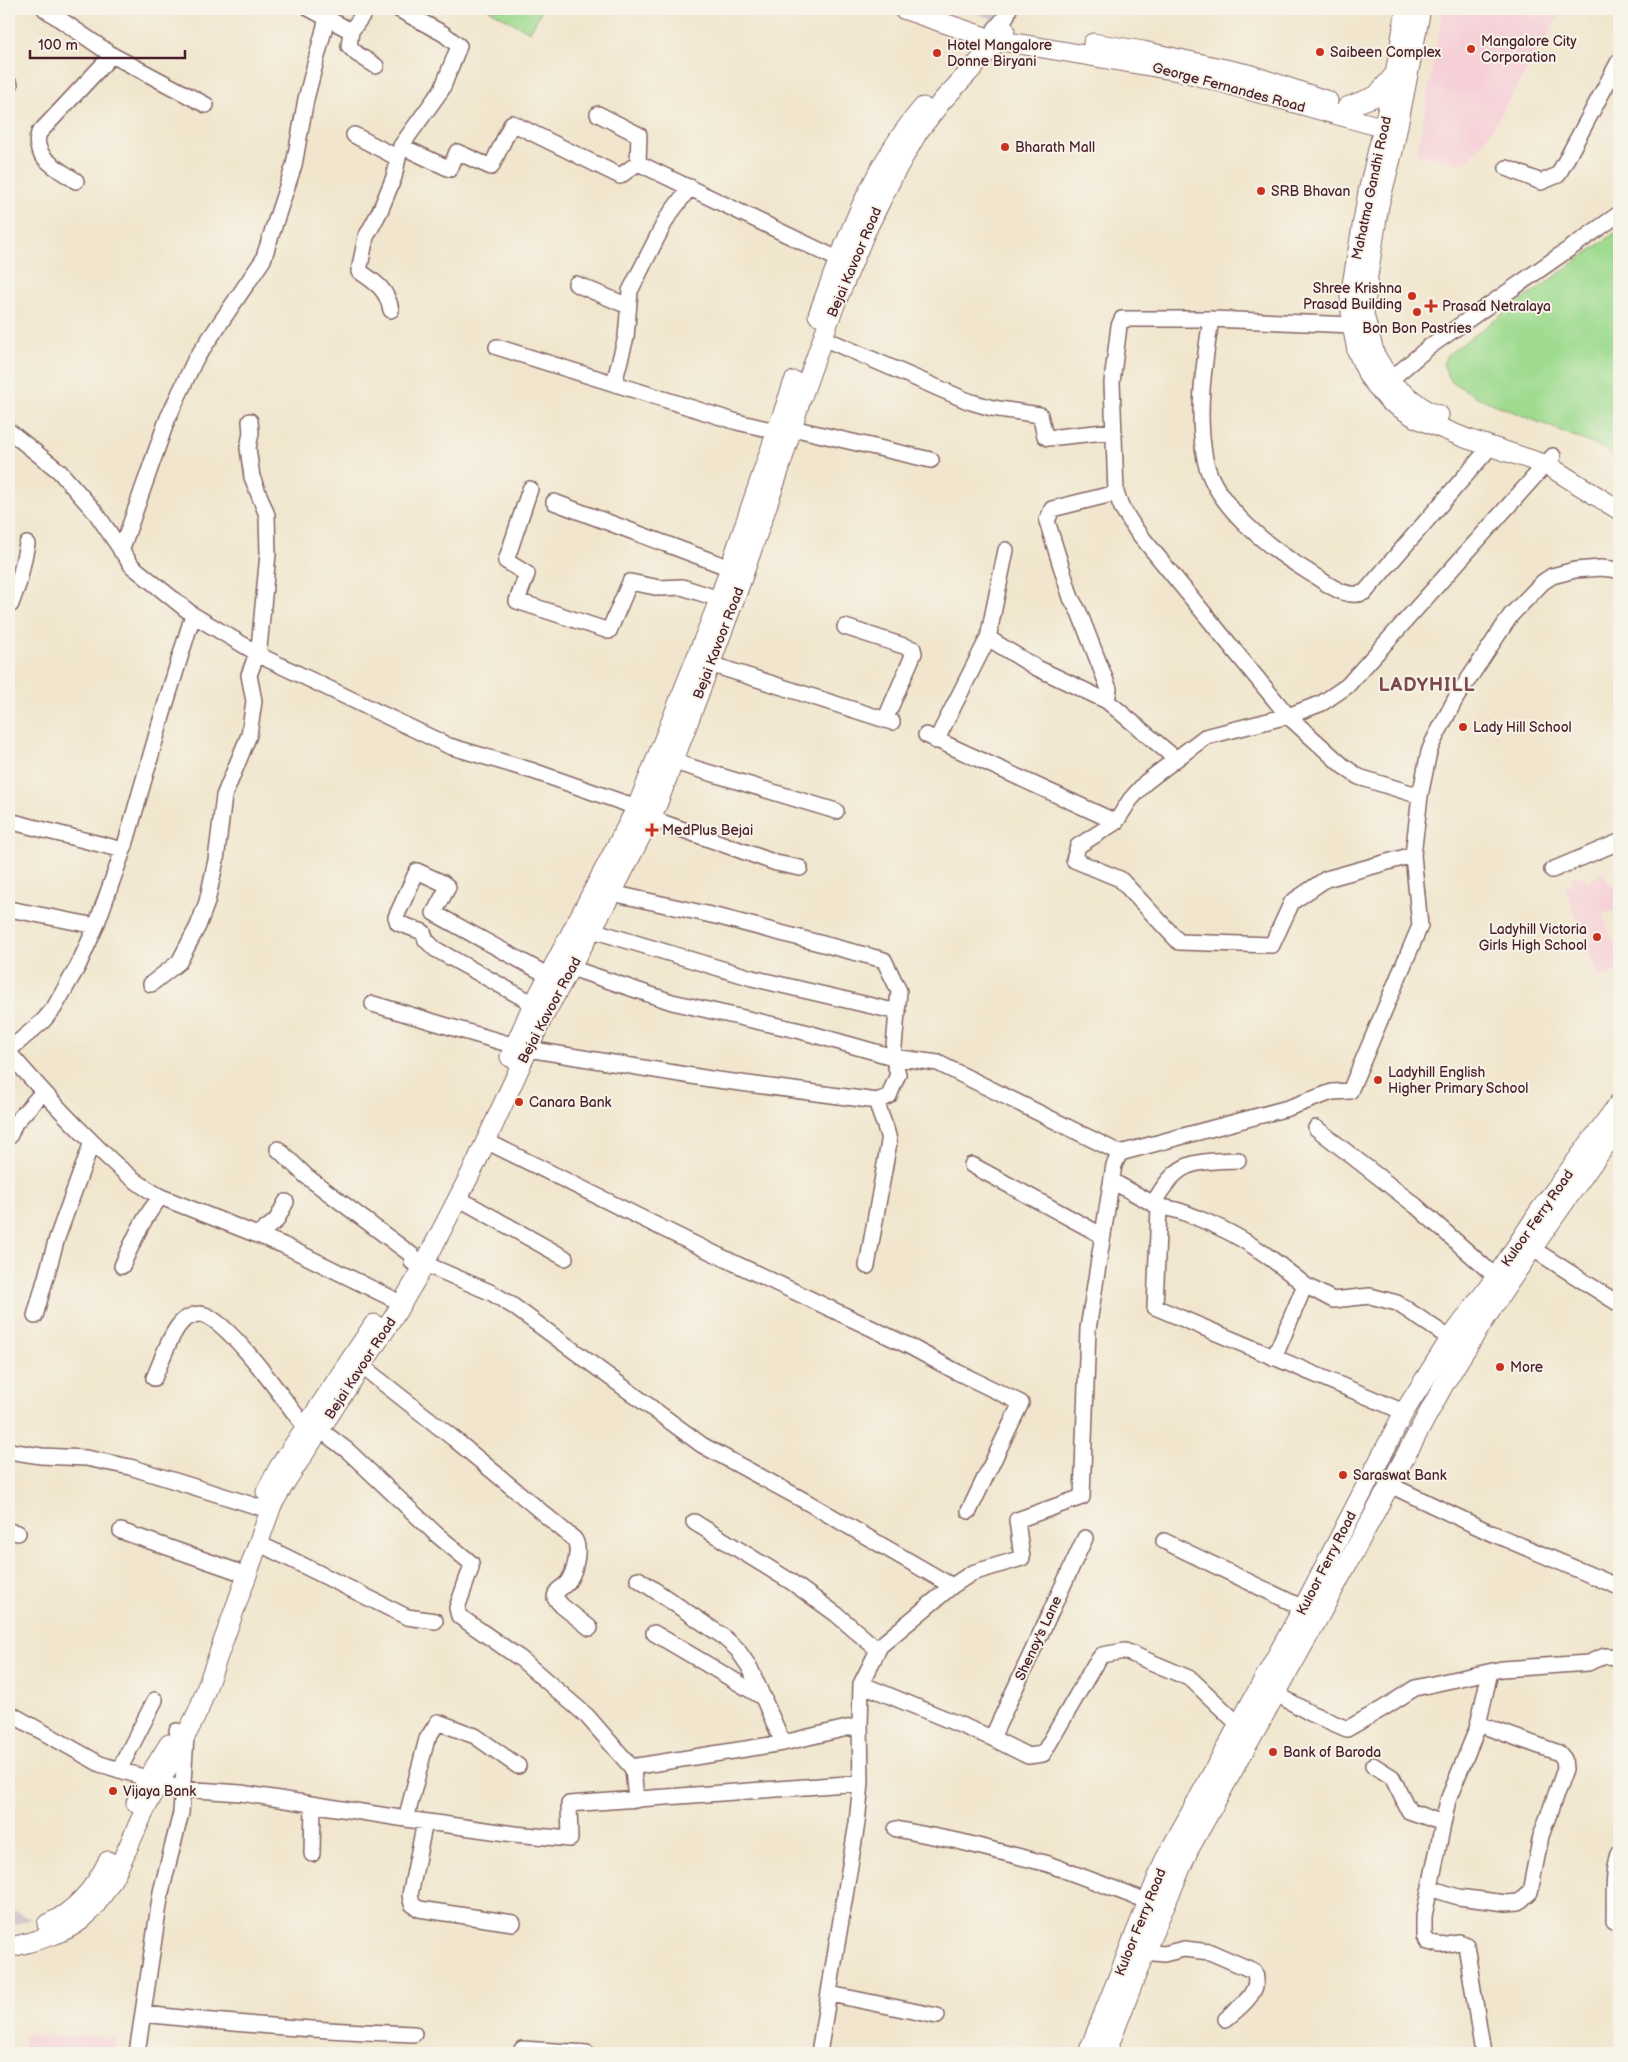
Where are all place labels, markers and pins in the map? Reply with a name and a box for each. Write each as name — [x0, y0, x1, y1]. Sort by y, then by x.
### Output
place label: Mangalore City Corporation — [1481, 33, 1577, 66]
place label: Hotel Mangalore Donne Biryani — [947, 37, 1052, 70]
marker: Mangalore City Corporation — [1465, 43, 1477, 55]
place label: Saibeen Complex — [1330, 44, 1442, 61]
marker: Saibeen Complex — [1314, 46, 1326, 58]
marker: Hotel Mangalore Donne Biryani — [931, 47, 943, 59]
place label: Bharath Mall — [1015, 139, 1095, 156]
marker: Bharath Mall — [999, 141, 1011, 153]
place label: SRB Bhavan — [1271, 183, 1351, 200]
marker: SRB Bhavan — [1255, 185, 1267, 197]
place label: Shree Krishna Prasad Building — [1303, 280, 1402, 313]
marker: Shree Krishna Prasad Building — [1406, 290, 1418, 302]
place label: Prasad Netralaya — [1442, 298, 1551, 315]
marker: Prasad Netralaya — [1424, 299, 1438, 313]
marker: Bon Bon Pastries — [1411, 306, 1423, 318]
place label: Bon Bon Pastries — [1362, 320, 1472, 337]
place label: Lady Hill School — [1473, 719, 1572, 736]
marker: Lady Hill School — [1457, 721, 1469, 733]
place label: MedPlus Bejai — [662, 822, 753, 839]
marker: MedPlus Bejai — [646, 824, 658, 836]
place label: Ladyhill Victoria Girls High School — [1479, 921, 1587, 954]
marker: Ladyhill Victoria Girls High School — [1591, 931, 1603, 943]
place label: Ladyhill English Higher Primary School — [1388, 1064, 1528, 1097]
marker: Ladyhill English Higher Primary School — [1372, 1074, 1384, 1086]
place label: Canara Bank — [529, 1094, 612, 1111]
marker: Canara Bank — [513, 1096, 525, 1108]
place label: More — [1510, 1359, 1543, 1376]
marker: More — [1494, 1361, 1506, 1373]
place label: Saraswat Bank — [1353, 1467, 1447, 1484]
marker: Saraswat Bank — [1337, 1469, 1349, 1481]
place label: Bank of Baroda — [1283, 1744, 1381, 1761]
marker: Bank of Baroda — [1267, 1746, 1279, 1758]
place label: Vijaya Bank — [123, 1783, 196, 1800]
marker: Vijaya Bank — [107, 1785, 119, 1797]

